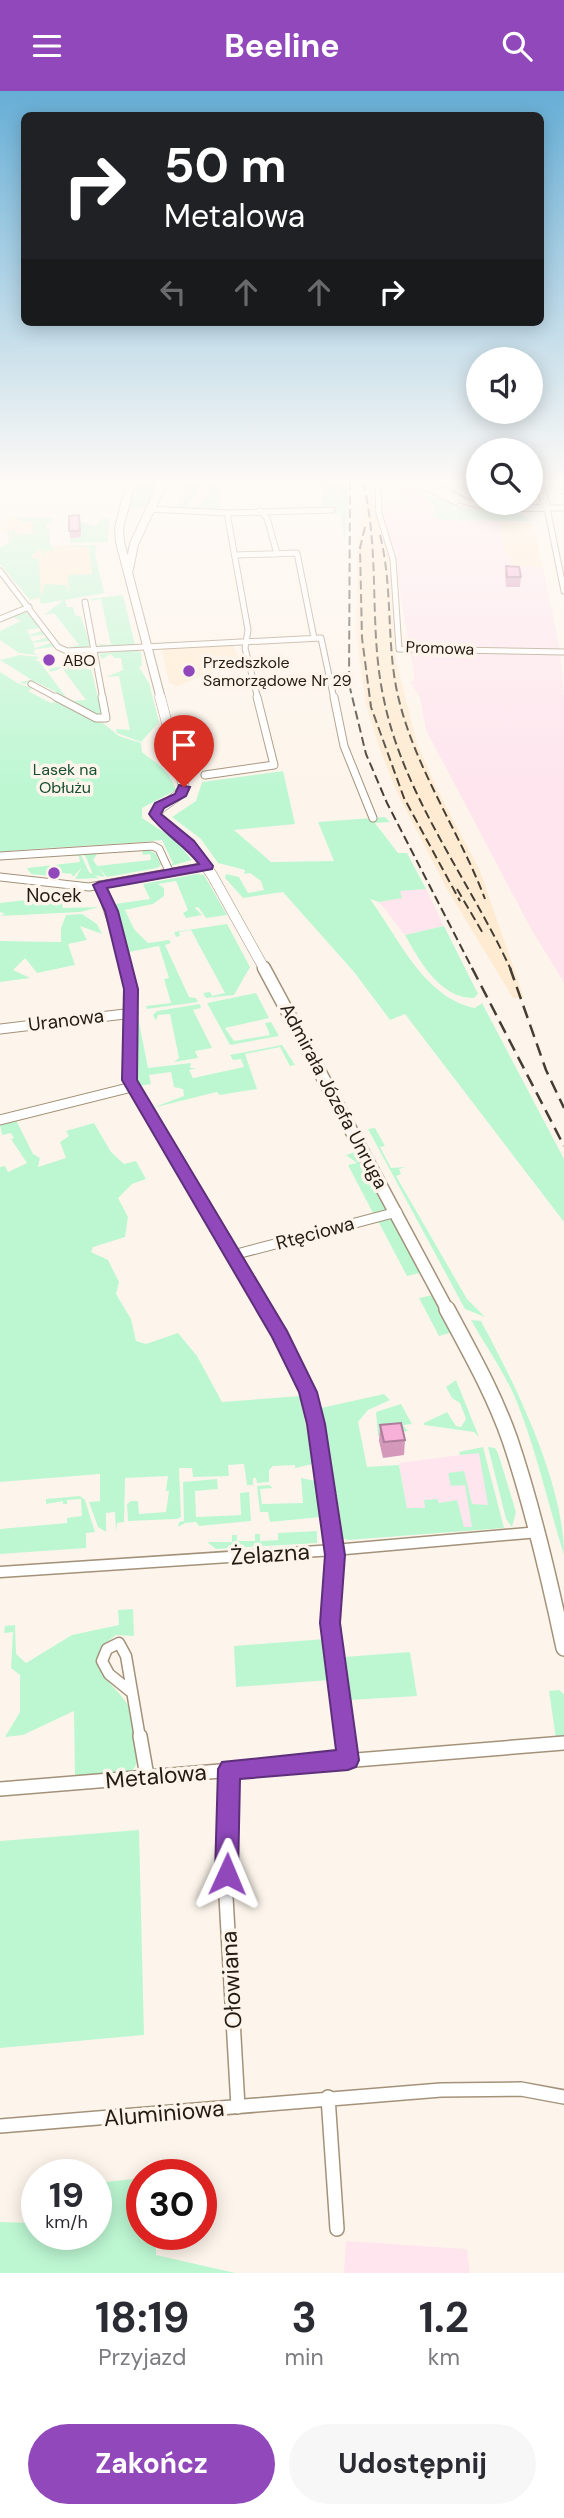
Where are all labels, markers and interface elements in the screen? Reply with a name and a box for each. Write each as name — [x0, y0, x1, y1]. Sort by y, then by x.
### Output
text: Beeline — [224, 25, 340, 67]
icon: menu — [28, 27, 66, 65]
icon: search — [498, 27, 536, 65]
text: 50 m — [164, 133, 287, 197]
icon: right — [49, 140, 140, 231]
text: Metalowa — [164, 195, 305, 237]
icon: left — [154, 273, 192, 311]
icon: ahead — [227, 273, 265, 311]
icon: ahead — [300, 273, 338, 311]
icon: right — [373, 273, 411, 311]
map controls — [466, 347, 543, 515]
button: sound — [466, 347, 543, 424]
button: search — [466, 438, 543, 515]
street label: Promowa — [405, 636, 475, 660]
place label: ABO — [63, 650, 96, 671]
marker: ABO — [41, 652, 57, 668]
place label: Przedszkole Samorządowe Nr 29 — [203, 652, 351, 691]
marker: Przedszkole Samorządowe Nr 29 — [181, 663, 197, 679]
pin — [154, 715, 214, 787]
icon: arrive — [165, 726, 203, 764]
park label: Lasek na Obłużu — [33, 759, 97, 798]
marker: Nocek — [46, 865, 62, 881]
place label: Nocek — [26, 883, 82, 908]
street label: Admirała Józefa Unruga — [274, 999, 394, 1193]
street label: Uranowa — [27, 1003, 105, 1037]
street label: Rtęciowa — [273, 1211, 357, 1255]
street label: Żelazna — [229, 1536, 311, 1572]
street label: Metalowa — [104, 1757, 208, 1795]
position arrow — [190, 1837, 264, 1911]
street label: Ołowiana — [213, 1930, 249, 2030]
street label: Aluminiowa — [102, 2093, 226, 2133]
speed limit sign: 30 — [126, 2159, 217, 2250]
text: 19 — [49, 2172, 84, 2218]
text: km/h — [45, 2210, 88, 2234]
text: 18:19 — [95, 2290, 190, 2345]
text: 3 — [292, 2290, 317, 2345]
text: 1.2 — [419, 2290, 469, 2345]
text: Przyjazd — [98, 2342, 186, 2372]
text: min — [285, 2342, 324, 2372]
text: km — [428, 2342, 460, 2372]
button: Zakończ — [28, 2424, 275, 2504]
button: Udostępnij — [289, 2424, 536, 2504]

